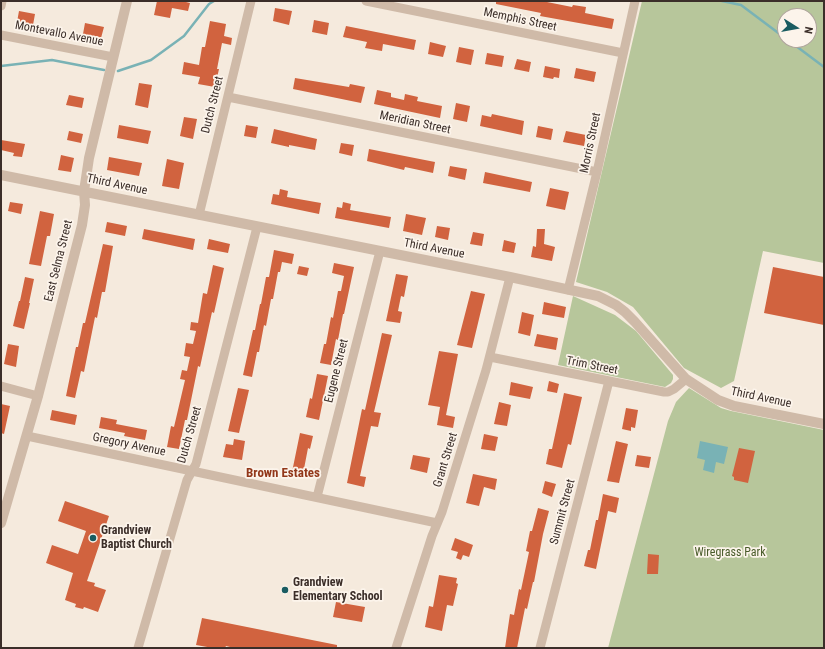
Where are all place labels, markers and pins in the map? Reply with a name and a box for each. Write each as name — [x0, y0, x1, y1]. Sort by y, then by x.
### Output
place label: Grandview Baptist Church — [101, 524, 172, 552]
marker: Grandview Baptist Church — [88, 533, 98, 543]
place label: Grandview Elementary School — [293, 576, 383, 604]
marker: Grandview Elementary School — [280, 585, 290, 595]

